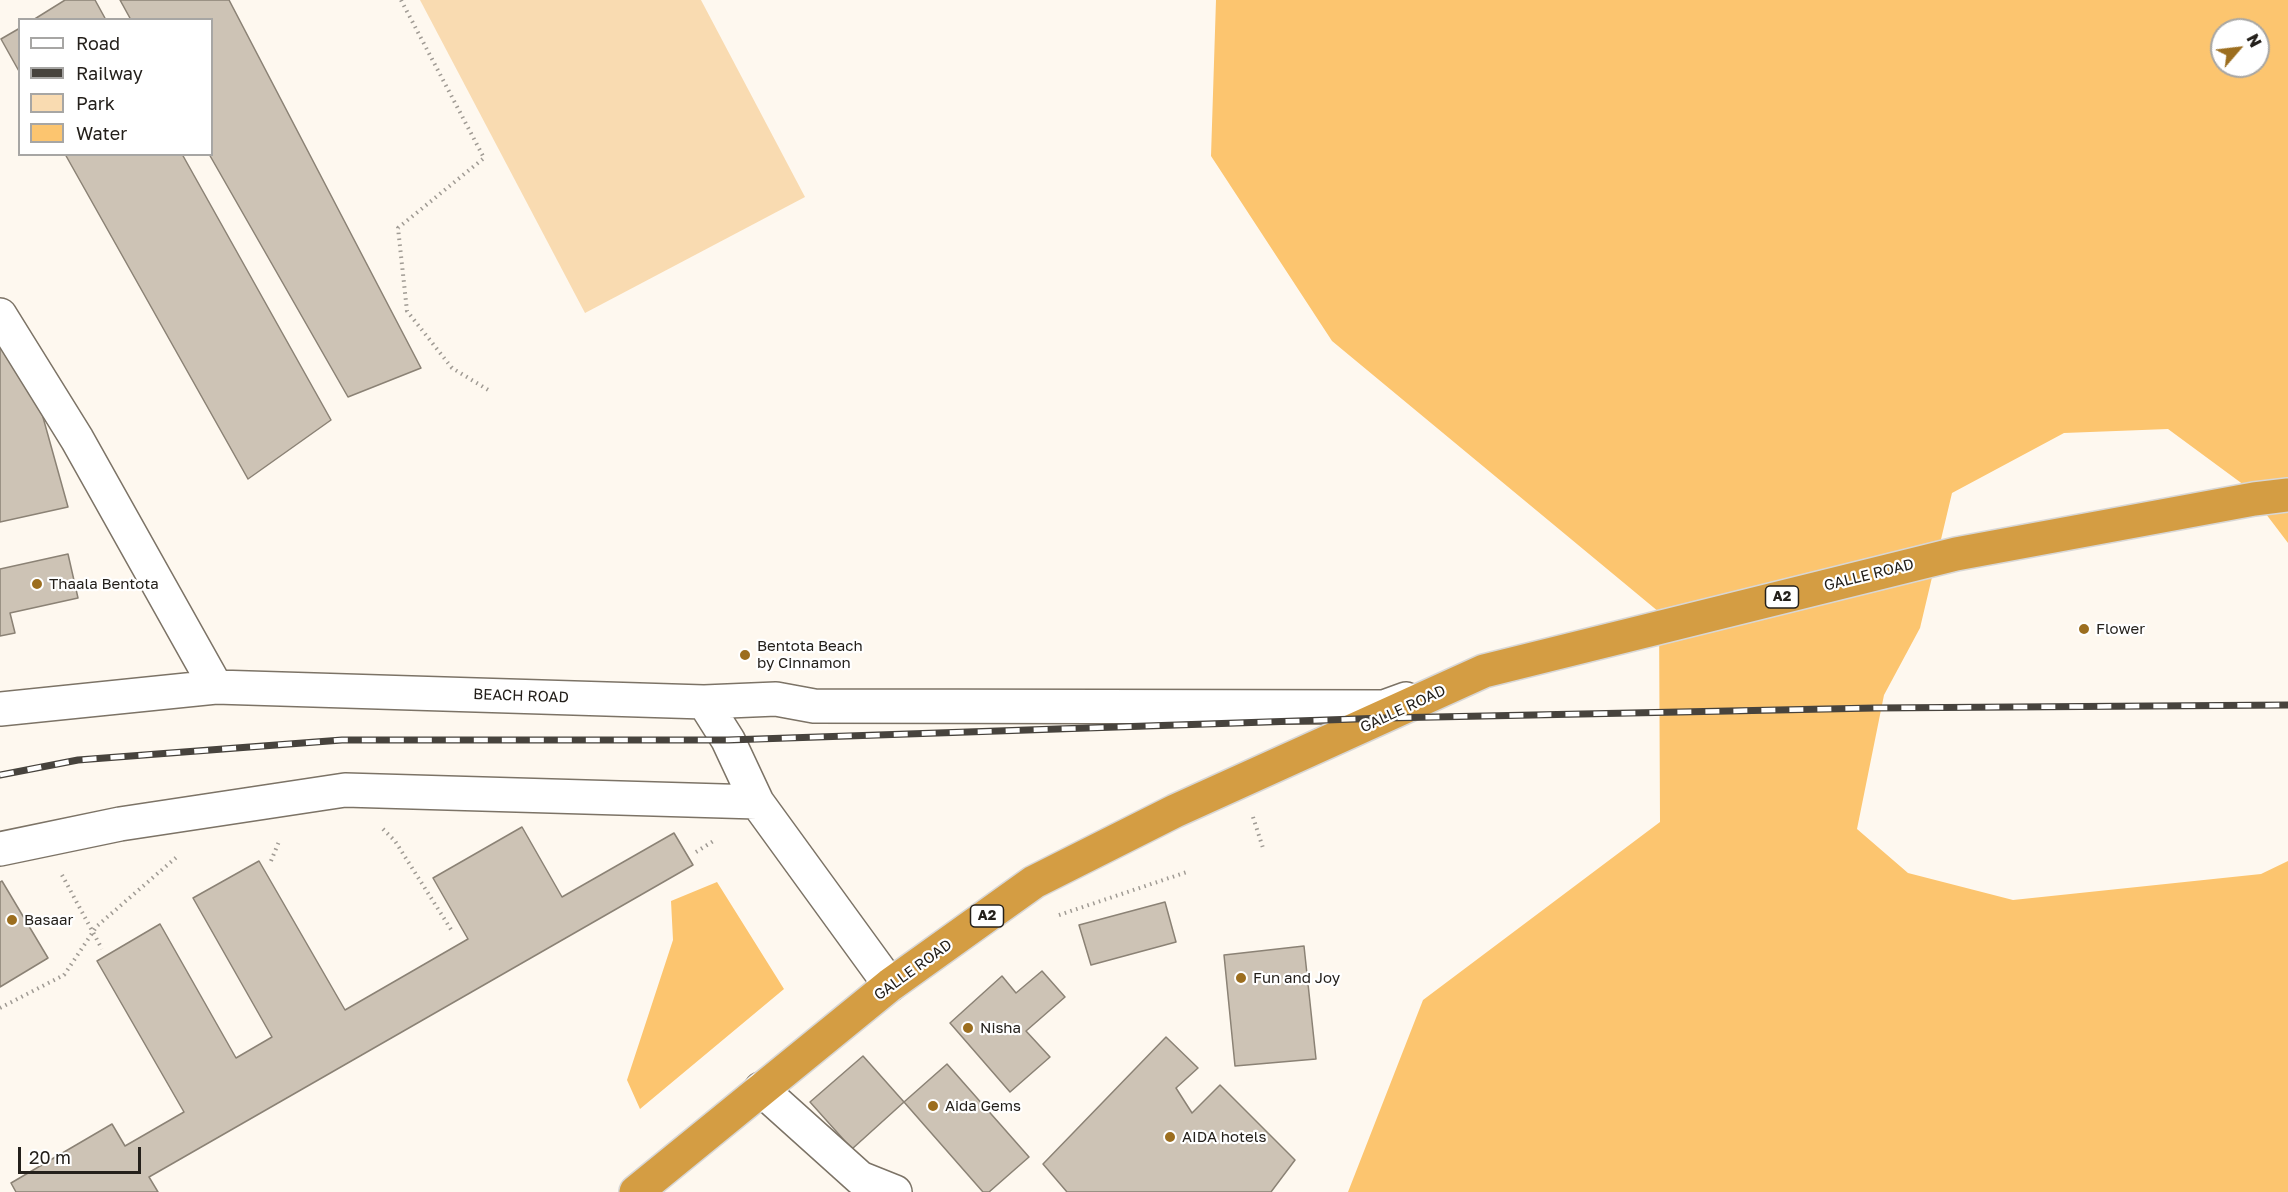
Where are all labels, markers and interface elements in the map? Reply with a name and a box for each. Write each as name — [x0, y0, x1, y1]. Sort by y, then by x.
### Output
legend — [18, 18, 213, 156]
north arrow — [2210, 18, 2270, 78]
text: N — [2242, 30, 2266, 51]
text: Road — [76, 32, 120, 54]
text: Railway — [76, 62, 143, 84]
text: Park — [76, 92, 115, 114]
text: Water — [76, 122, 127, 144]
street label: GALLE ROAD — [1822, 555, 1916, 595]
place label: Thaala Bentota — [49, 575, 159, 593]
marker: Thaala Bentota — [30, 577, 44, 591]
road number: A2 — [1766, 586, 1798, 608]
place label: Flower — [2096, 620, 2145, 638]
marker: Flower — [2077, 622, 2091, 636]
place label: Bentota Beach by Cinnamon — [757, 637, 863, 672]
marker: Bentota Beach by Cinnamon — [738, 648, 752, 662]
street label: GALLE ROAD — [1358, 681, 1448, 737]
street label: BEACH ROAD — [473, 685, 569, 707]
road number: A2 — [970, 905, 1004, 927]
place label: Basaar — [24, 911, 73, 929]
marker: Basaar — [5, 913, 19, 927]
street label: GALLE ROAD — [871, 936, 955, 1004]
place label: Fun and Joy — [1253, 969, 1340, 987]
marker: Fun and Joy — [1234, 971, 1248, 985]
place label: Nisha — [980, 1019, 1021, 1037]
marker: Nisha — [961, 1021, 975, 1035]
place label: Aida Gems — [945, 1097, 1021, 1115]
marker: Aida Gems — [926, 1099, 940, 1113]
place label: AIDA hotels — [1182, 1128, 1266, 1146]
marker: AIDA hotels — [1163, 1130, 1177, 1144]
scale bar — [21, 1135, 144, 1173]
text: 20 m — [29, 1146, 71, 1168]

